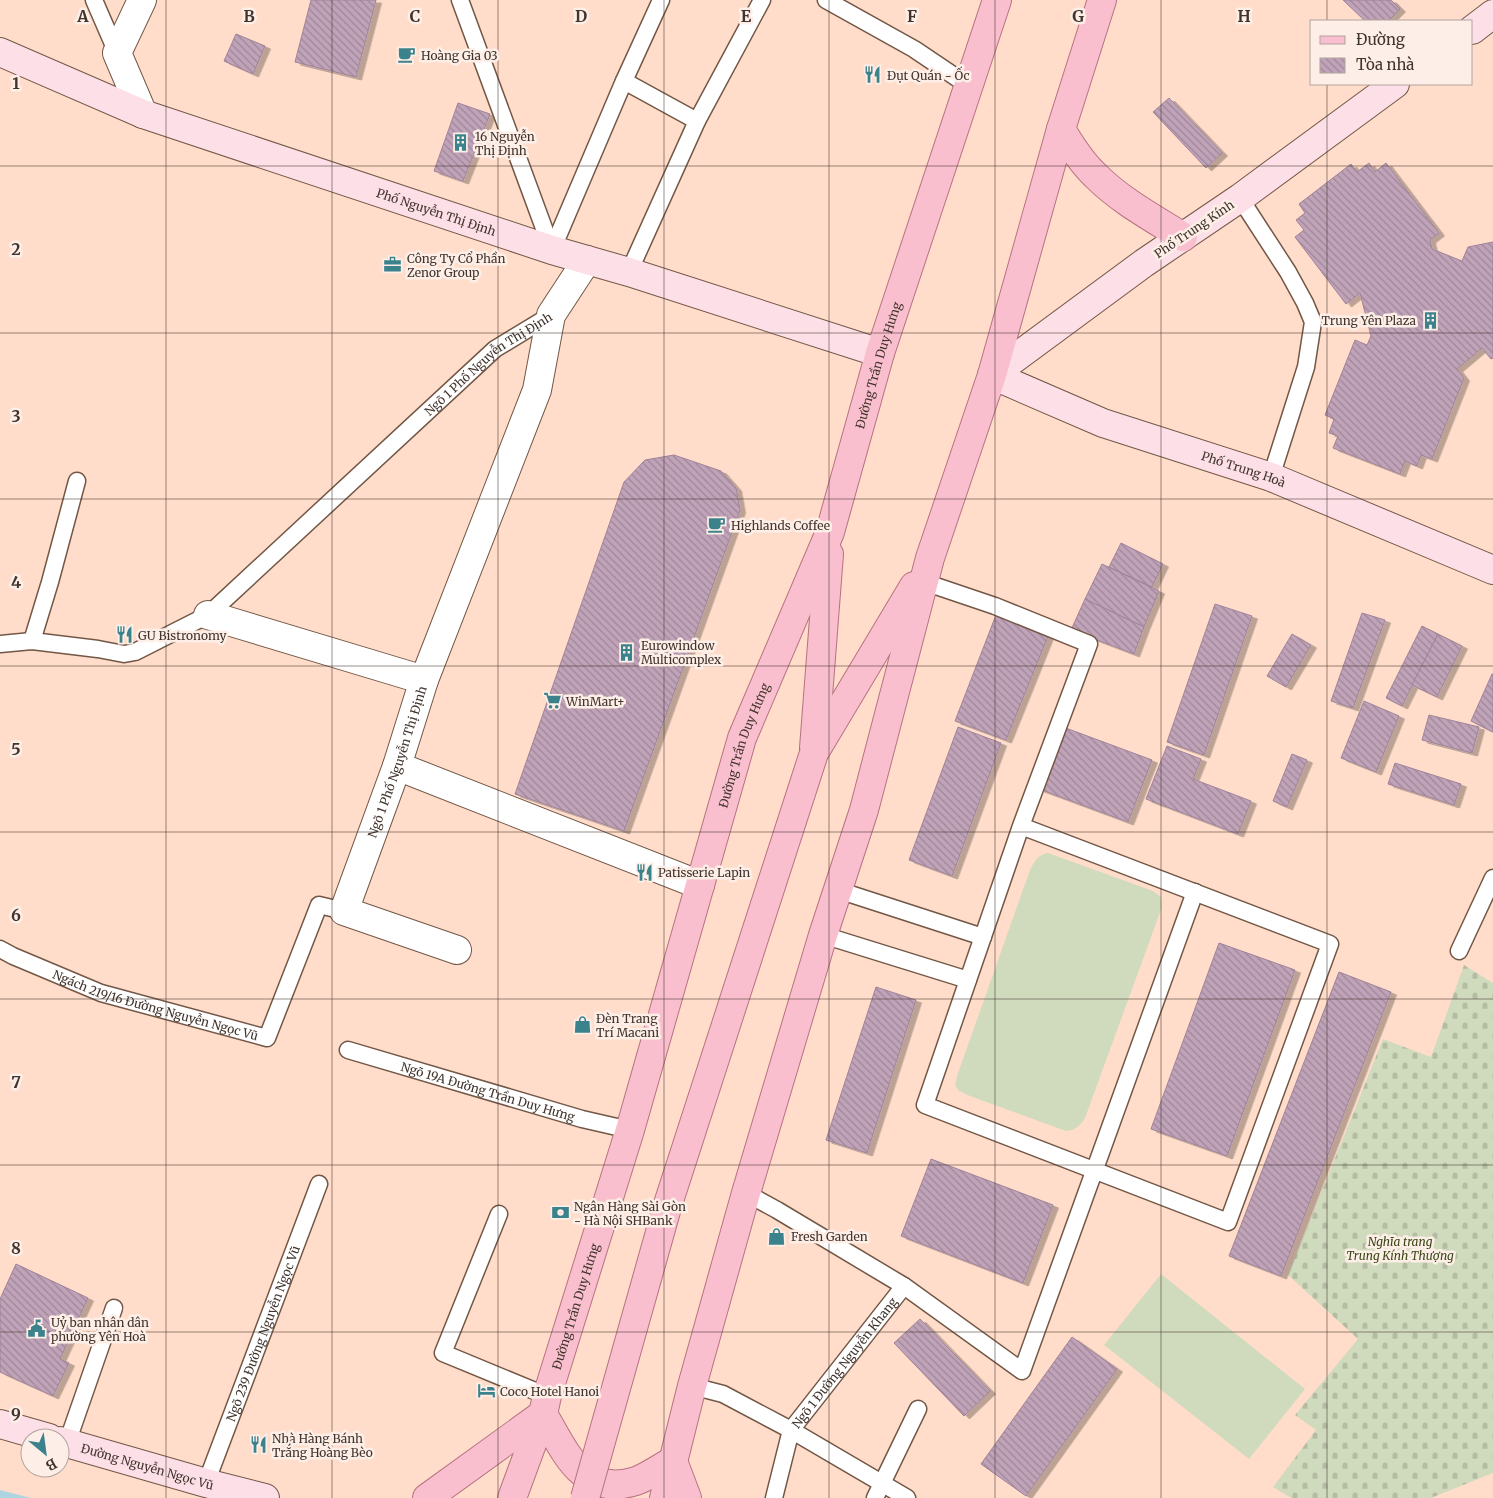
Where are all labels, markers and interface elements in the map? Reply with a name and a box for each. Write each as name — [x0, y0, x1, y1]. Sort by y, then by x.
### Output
text: A — [76, 6, 89, 26]
text: B — [243, 6, 255, 26]
text: C — [410, 6, 420, 26]
text: D — [575, 6, 587, 26]
text: E — [741, 6, 752, 26]
text: F — [907, 6, 917, 26]
text: G — [1072, 6, 1084, 26]
text: H — [1237, 6, 1251, 26]
legend — [1310, 20, 1473, 85]
text: Đường — [1356, 30, 1405, 49]
cafe icon: Hoàng Gia 03 — [397, 45, 417, 65]
place label: Hoàng Gia 03 — [421, 48, 498, 63]
text: Tòa nhà — [1356, 55, 1414, 74]
restaurant icon: Đụt Quán - Ốc — [863, 65, 883, 85]
place label: Đụt Quán - Ốc — [887, 66, 970, 83]
text: 1 — [12, 73, 20, 93]
place label: 16 Nguyễn Thị Định — [475, 129, 535, 158]
building icon: 16 Nguyễn Thị Định — [451, 133, 471, 153]
street label: Phố Nguyễn Thị Định — [375, 185, 498, 238]
street label: Phố Trung Kính — [1151, 197, 1237, 261]
text: 2 — [11, 239, 21, 259]
place label: Công Ty Cổ Phần Zenor Group — [407, 251, 505, 280]
office icon: Công Ty Cổ Phần Zenor Group — [383, 255, 403, 275]
street label: Đường Trần Duy Hưng — [852, 299, 904, 430]
street label: Ngõ 1 Phố Nguyễn Thị Định — [421, 309, 555, 418]
building icon: Trung Yên Plaza — [1420, 310, 1440, 330]
place label: Trung Yên Plaza — [1322, 313, 1417, 328]
text: 3 — [11, 406, 21, 426]
street label: Phố Trung Hoà — [1200, 448, 1288, 490]
cafe icon: Highlands Coffee — [707, 515, 727, 535]
place label: Highlands Coffee — [731, 518, 830, 533]
text: 4 — [11, 572, 21, 592]
restaurant icon: GU Bistronomy — [114, 625, 134, 645]
place label: GU Bistronomy — [138, 628, 227, 643]
place label: Eurowindow Multicomplex — [641, 638, 722, 667]
building icon: Eurowindow Multicomplex — [617, 642, 637, 662]
street label: Đường Trần Duy Hưng — [715, 680, 773, 809]
street label: Ngõ 1 Phố Nguyễn Thị Định — [364, 684, 429, 839]
supermarket icon: WinMart+ — [542, 691, 562, 711]
place label: WinMart+ — [565, 694, 625, 709]
text: 5 — [11, 739, 21, 759]
restaurant icon: Patisserie Lapin — [634, 862, 654, 882]
place label: Patisserie Lapin — [658, 865, 750, 880]
text: 6 — [11, 905, 21, 925]
street label: Ngách 219/16 Đường Nguyễn Ngọc Vũ — [51, 966, 261, 1043]
place label: Đèn Trang Trí Macani — [596, 1011, 659, 1040]
shop icon: Đèn Trang Trí Macani — [572, 1015, 592, 1035]
street label: Ngõ 19A Đường Trần Duy Hưng — [399, 1059, 577, 1124]
text: 7 — [11, 1072, 21, 1092]
place label: Ngân Hàng Sài Gòn - Hà Nội SHBank — [574, 1199, 686, 1228]
bank icon: Ngân Hàng Sài Gòn - Hà Nội SHBank — [550, 1203, 570, 1223]
shop icon: Fresh Garden — [767, 1226, 787, 1246]
place label: Fresh Garden — [791, 1229, 868, 1244]
park label: Nghĩa trang Trung Kính Thượng — [1346, 1234, 1454, 1263]
text: 8 — [11, 1238, 21, 1258]
street label: Đường Trần Duy Hưng — [548, 1241, 602, 1371]
street label: Ngõ 239 Đường Nguyễn Ngọc Vũ — [223, 1243, 303, 1423]
street label: Ngõ 1 Đường Nguyễn Khang — [788, 1293, 900, 1431]
place label: Uỷ ban nhân dân phường Yên Hoà — [51, 1315, 149, 1344]
public building icon: Uỷ ban nhân dân phường Yên Hoà — [27, 1319, 47, 1339]
hotel icon: Coco Hotel Hanoi — [476, 1381, 496, 1401]
place label: Coco Hotel Hanoi — [500, 1384, 599, 1399]
text: 9 — [11, 1404, 21, 1424]
north arrow — [20, 1428, 70, 1478]
place label: Nhà Hàng Bánh Trắng Hoàng Bèo — [272, 1431, 373, 1460]
restaurant icon: Nhà Hàng Bánh Trắng Hoàng Bèo — [248, 1435, 268, 1455]
street label: Đường Nguyễn Ngọc Vũ — [79, 1440, 216, 1492]
text: B — [42, 1454, 60, 1475]

